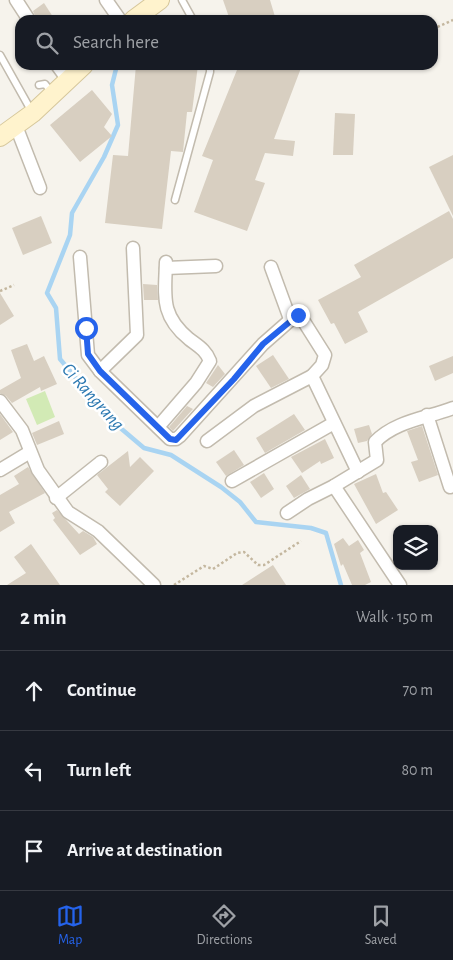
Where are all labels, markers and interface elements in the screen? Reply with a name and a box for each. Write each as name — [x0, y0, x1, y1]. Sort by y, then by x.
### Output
search box — [15, 15, 438, 70]
icon: search — [33, 29, 61, 57]
text: Search here — [73, 33, 159, 52]
route end — [287, 304, 310, 327]
route start — [75, 317, 98, 340]
water label: Ci Rangrang — [58, 360, 128, 434]
map controls — [393, 525, 438, 570]
button: layers — [393, 525, 438, 570]
text: 2 min — [20, 607, 67, 628]
text: Walk · 150 m — [356, 609, 433, 625]
icon: ahead — [20, 677, 48, 705]
text: Continue — [67, 681, 136, 700]
text: 70 m — [402, 682, 433, 698]
icon: left — [20, 757, 48, 785]
text: Turn left — [67, 761, 131, 780]
text: 80 m — [402, 762, 433, 778]
icon: arrive — [20, 837, 48, 865]
text: Arrive at destination — [67, 841, 223, 860]
tab: Map — [56, 902, 84, 949]
tab: Directions — [197, 902, 252, 949]
tab: Saved — [365, 902, 397, 949]

